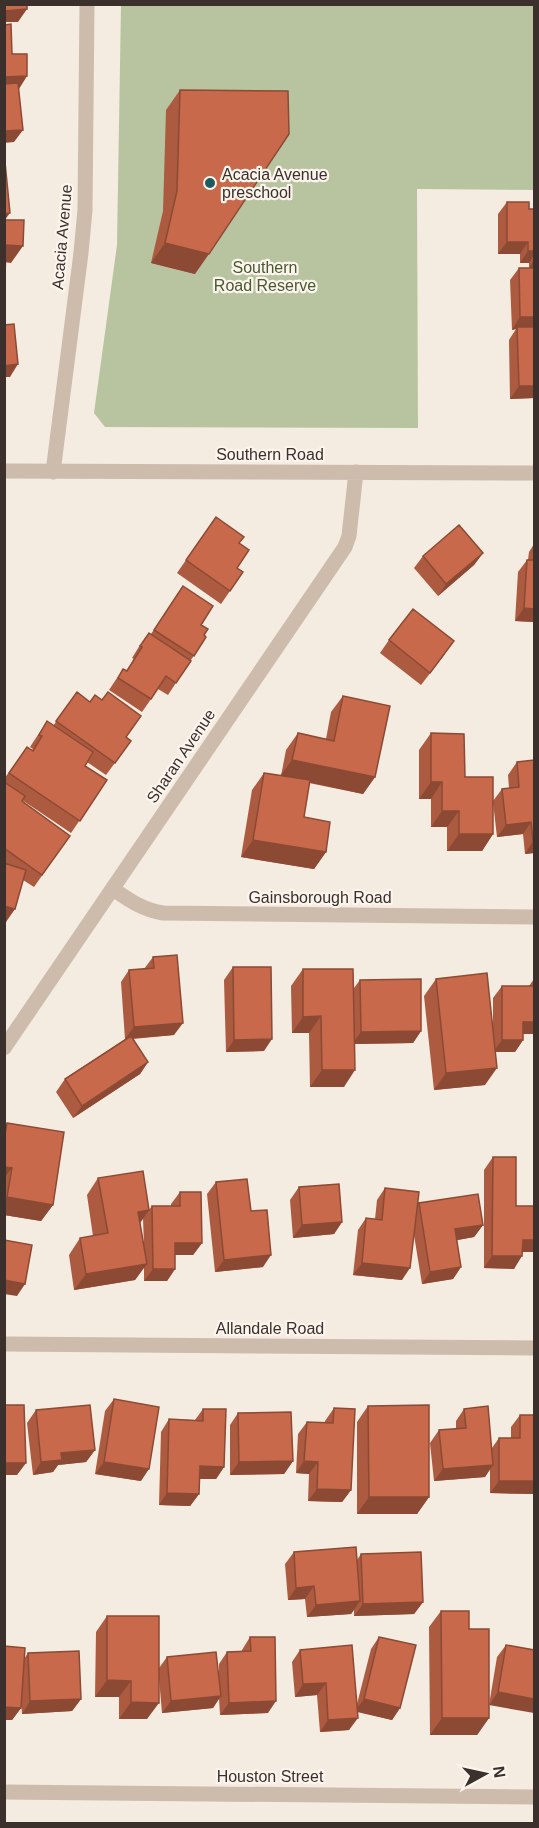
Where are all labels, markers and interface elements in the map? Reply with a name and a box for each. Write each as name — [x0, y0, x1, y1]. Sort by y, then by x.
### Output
place label: Acacia Avenue preschool — [222, 166, 328, 201]
marker: Acacia Avenue preschool — [203, 176, 217, 190]
street label: Acacia Avenue — [49, 184, 75, 290]
park label: Southern Road Reserve — [214, 259, 316, 294]
street label: Southern Road — [216, 446, 324, 463]
street label: Sharan Avenue — [143, 706, 219, 806]
street label: Gainsborough Road — [248, 889, 392, 906]
street label: Allandale Road — [216, 1320, 324, 1337]
north arrow — [455, 1744, 515, 1804]
text: N — [490, 1765, 509, 1779]
street label: Houston Street — [217, 1768, 324, 1785]

